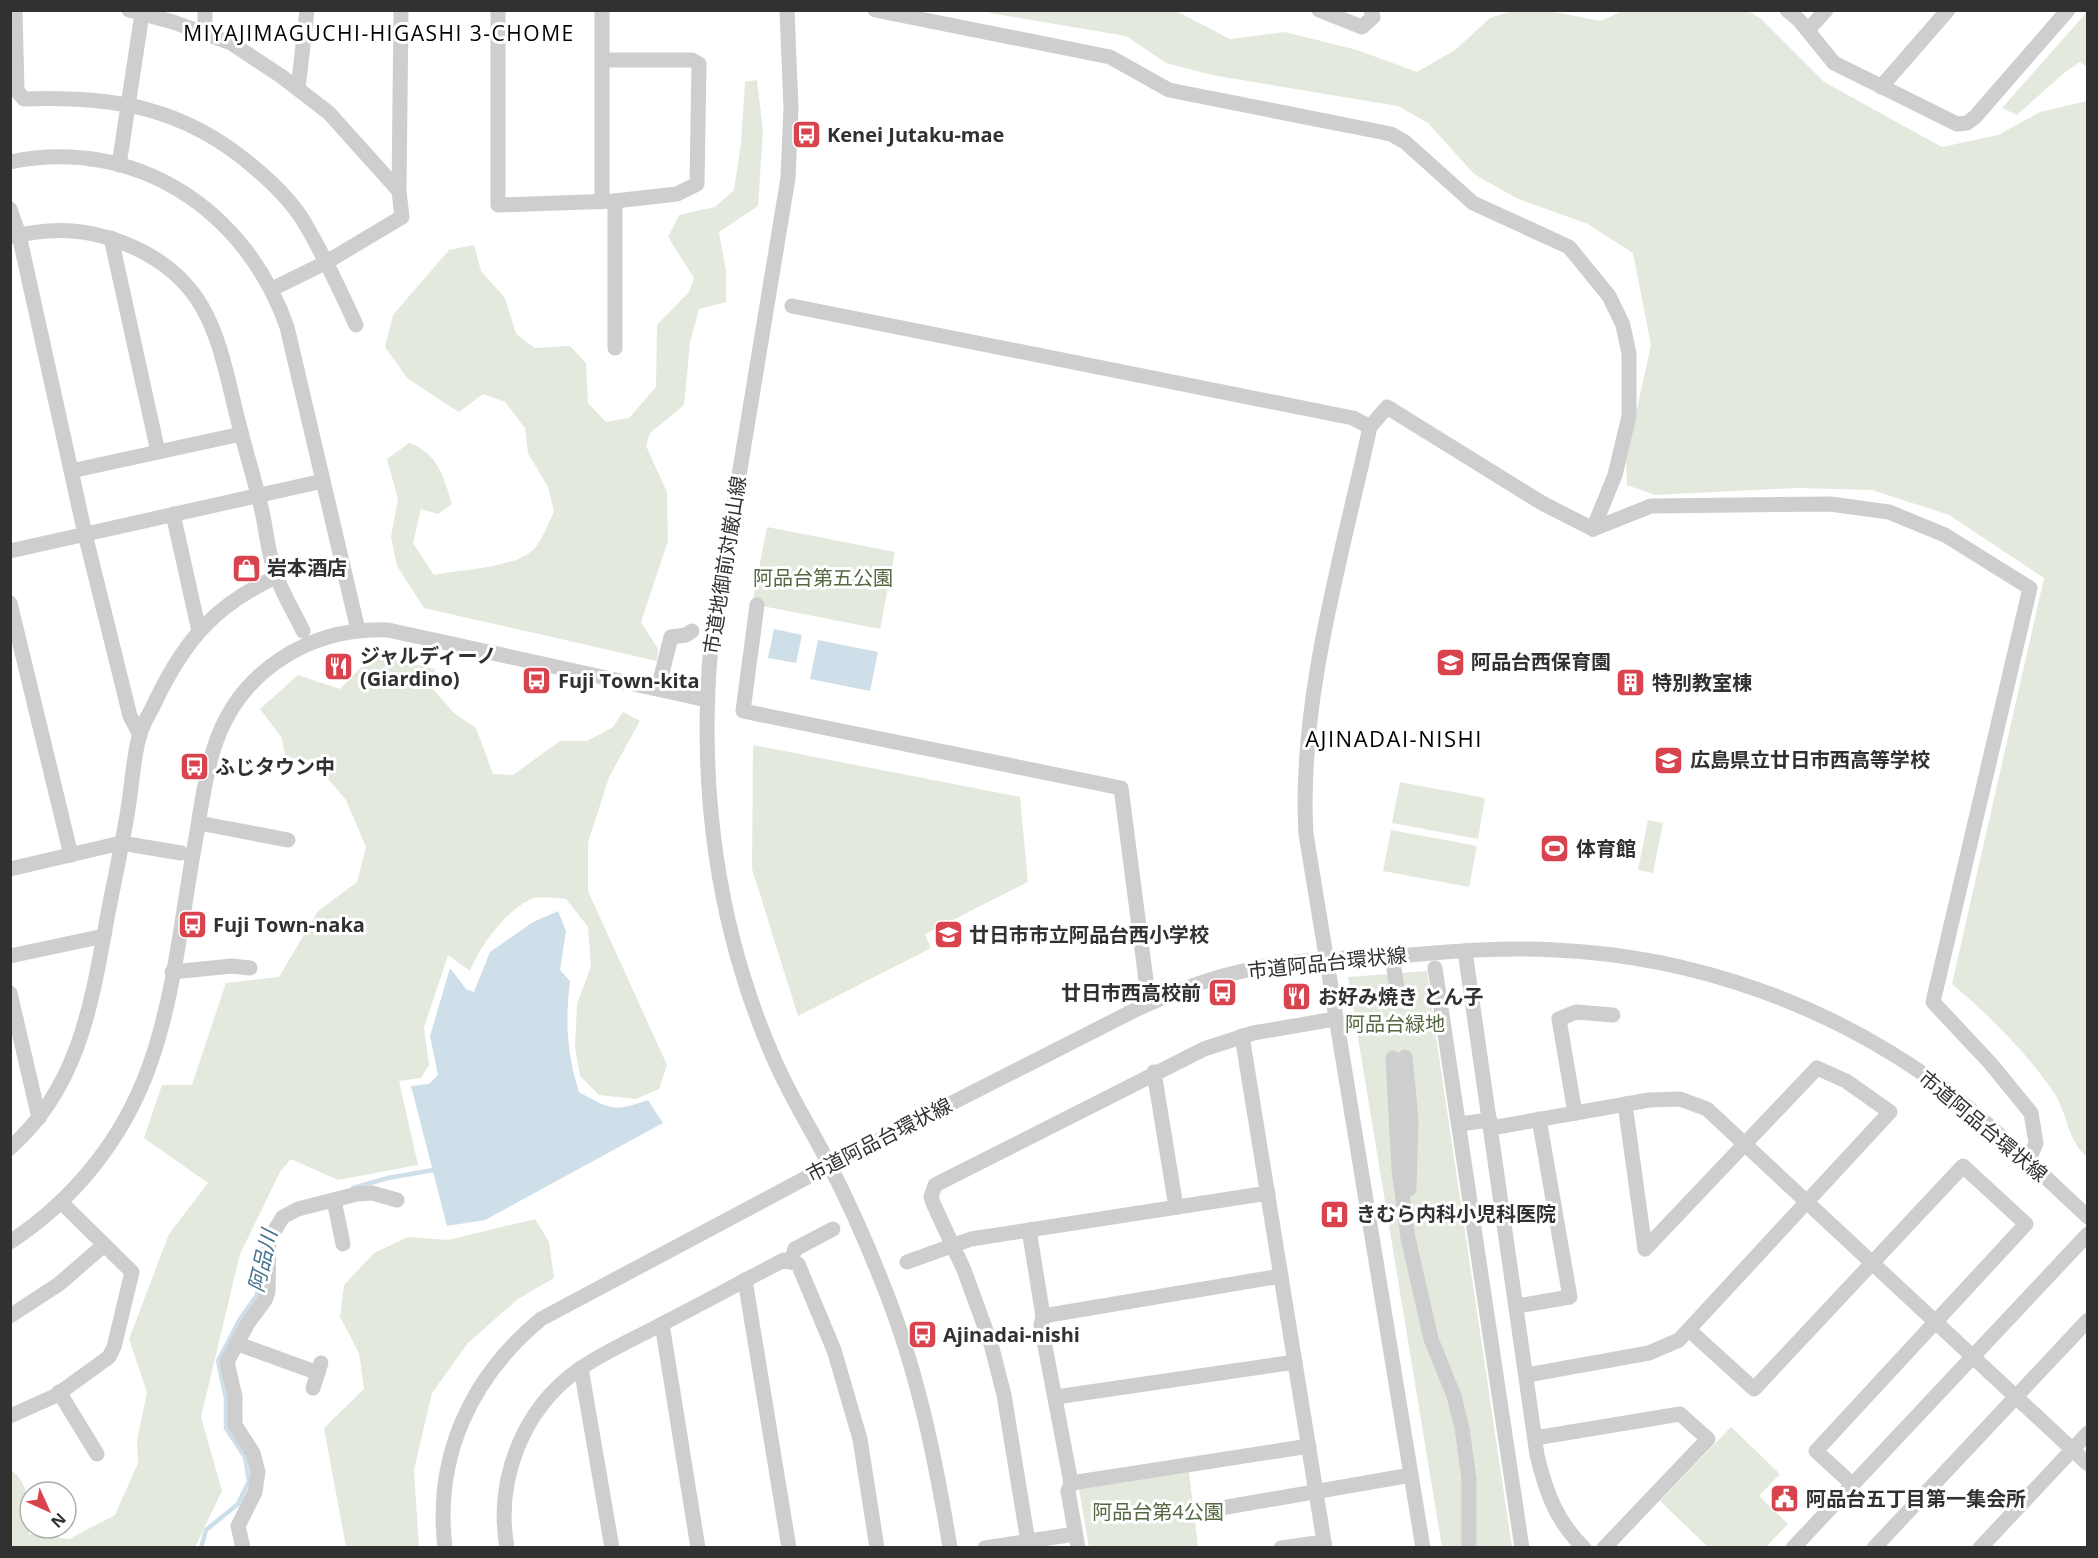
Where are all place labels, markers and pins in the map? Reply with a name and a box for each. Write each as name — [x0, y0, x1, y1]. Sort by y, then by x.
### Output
bus stop icon: Kenei Jutaku-mae — [790, 119, 822, 151]
place label: Kenei Jutaku-mae — [827, 121, 1004, 148]
shop icon: 岩本酒店 — [230, 552, 262, 584]
place label: 岩本酒店 — [267, 554, 347, 581]
place label: ジャルディーノ (Giardino) — [360, 642, 496, 692]
school or university icon: 阿品台西保育園 — [1434, 646, 1466, 678]
place label: 阿品台西保育園 — [1471, 648, 1611, 675]
restaurant icon: ジャルディーノ (Giardino) — [323, 651, 355, 683]
bus stop icon: Fuji Town-kita — [521, 665, 553, 697]
place label: Fuji Town-kita — [558, 667, 699, 694]
building icon: 特別教室棟 — [1615, 667, 1647, 699]
place label: 特別教室棟 — [1652, 669, 1752, 696]
school or university icon: 広島県立廿日市西高等学校 — [1653, 744, 1685, 776]
place label: 広島県立廿日市西高等学校 — [1690, 746, 1930, 773]
bus stop icon: ふじタウン中 — [178, 751, 210, 783]
place label: ふじタウン中 — [215, 753, 335, 780]
sports icon: 体育館 — [1539, 833, 1571, 865]
place label: 体育館 — [1576, 835, 1636, 862]
bus stop icon: Fuji Town-naka — [176, 909, 208, 941]
place label: Fuji Town-naka — [213, 911, 365, 938]
school or university icon: 廿日市市立阿品台西小学校 — [932, 919, 964, 951]
place label: 廿日市市立阿品台西小学校 — [969, 921, 1209, 948]
bus stop icon: 廿日市西高校前 — [1206, 977, 1238, 1009]
place label: 廿日市西高校前 — [1061, 979, 1201, 1006]
restaurant icon: お好み焼き とん子 — [1281, 981, 1313, 1013]
place label: お好み焼き とん子 — [1318, 983, 1483, 1010]
hospital icon: きむら内科小児科医院 — [1319, 1198, 1351, 1230]
place label: きむら内科小児科医院 — [1356, 1200, 1556, 1227]
bus stop icon: Ajinadai-nishi — [906, 1319, 938, 1351]
place label: Ajinadai-nishi — [943, 1321, 1080, 1348]
public building icon: 阿品台五丁目第一集会所 — [1769, 1483, 1801, 1515]
place label: 阿品台五丁目第一集会所 — [1806, 1485, 2026, 1512]

